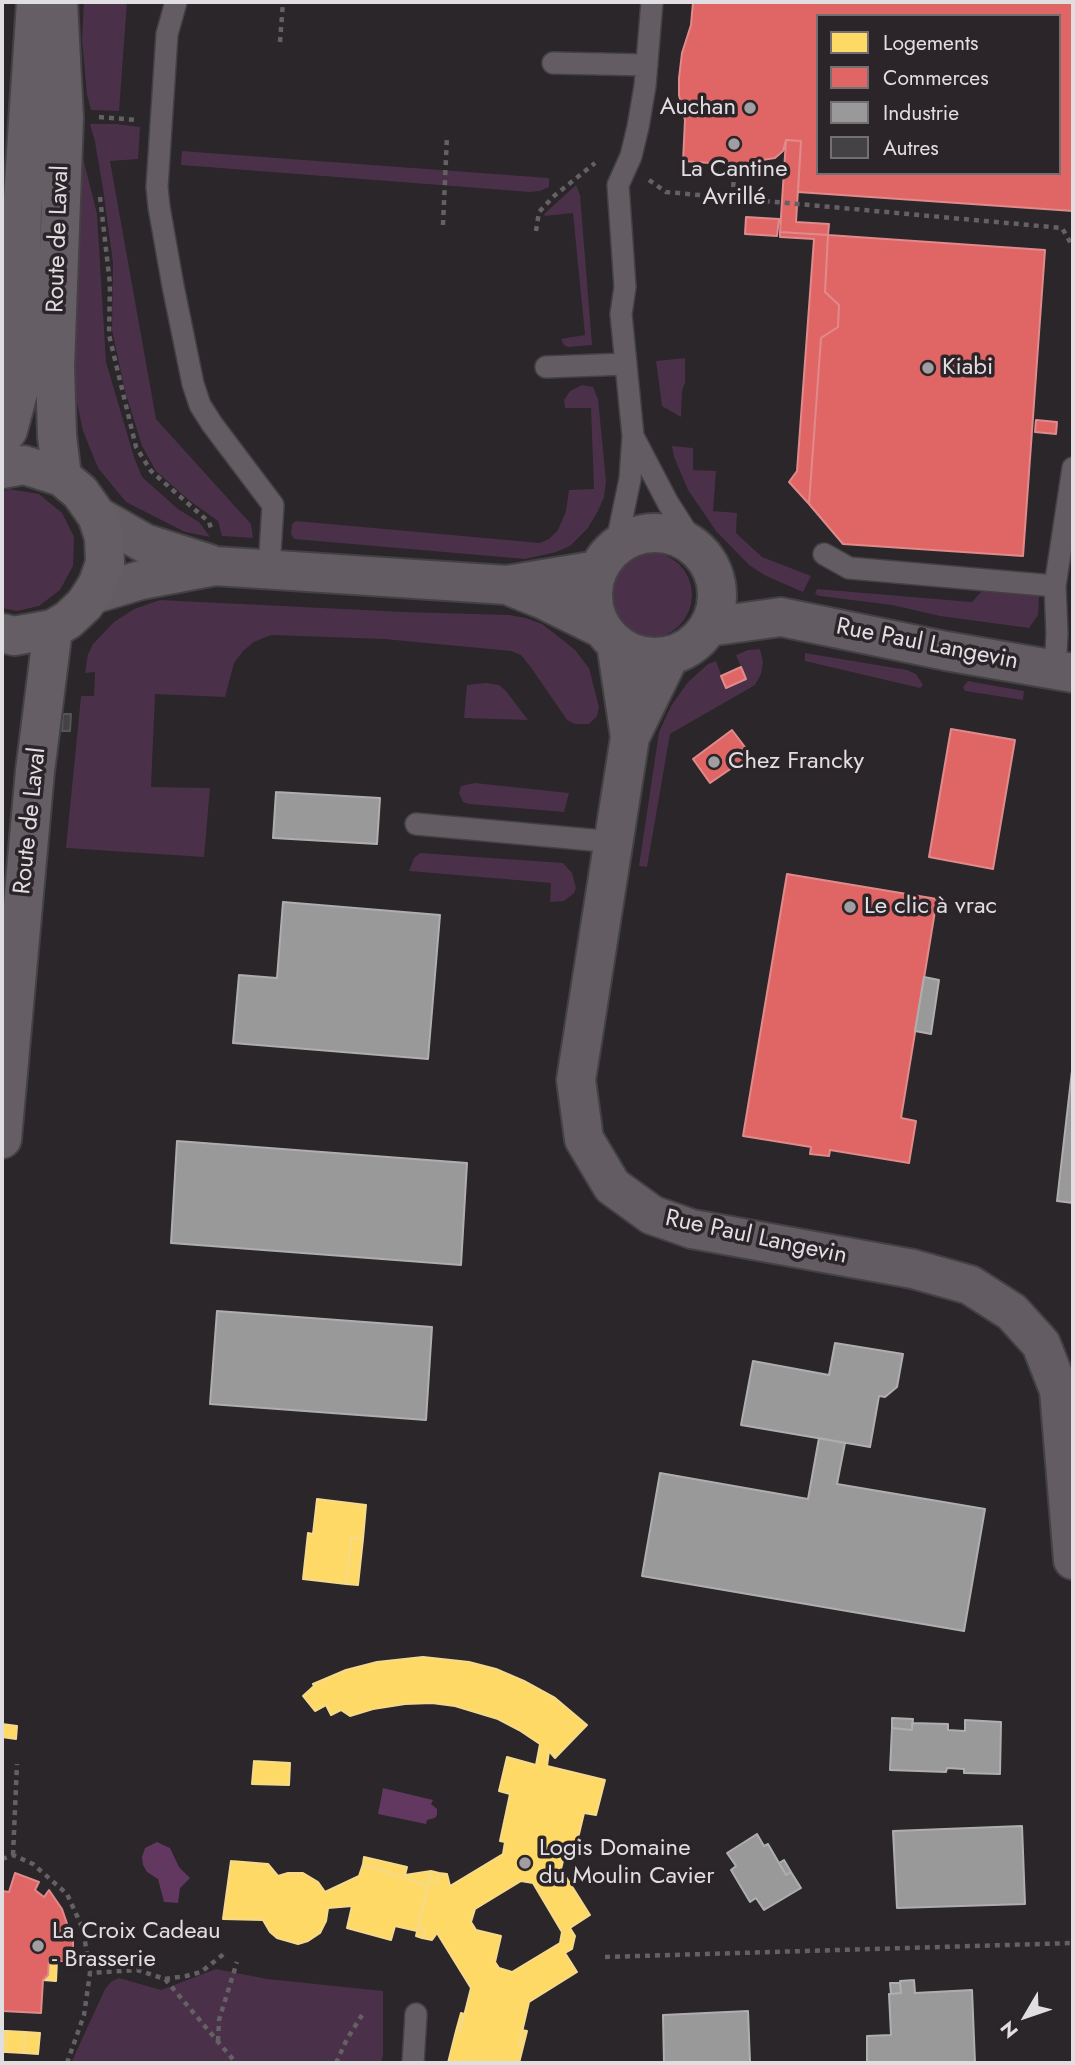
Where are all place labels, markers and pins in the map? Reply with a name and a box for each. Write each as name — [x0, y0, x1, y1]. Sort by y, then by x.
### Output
place label: Auchan — [660, 94, 736, 122]
marker: Auchan — [742, 100, 758, 116]
marker: La Cantine Avrillé — [726, 136, 742, 152]
place label: La Cantine Avrillé — [680, 156, 788, 212]
place label: Kiabi — [942, 354, 993, 382]
marker: Kiabi — [920, 360, 936, 376]
place label: Chez Francky — [728, 748, 864, 776]
marker: Chez Francky — [706, 754, 722, 770]
place label: Le clic à vrac — [864, 893, 997, 921]
marker: Le clic à vrac — [842, 899, 858, 915]
place label: Logis Domaine du Moulin Cavier — [539, 1835, 714, 1891]
marker: Logis Domaine du Moulin Cavier — [517, 1855, 533, 1871]
place label: La Croix Cadeau - Brasserie — [52, 1918, 221, 1974]
marker: La Croix Cadeau - Brasserie — [30, 1938, 46, 1954]

